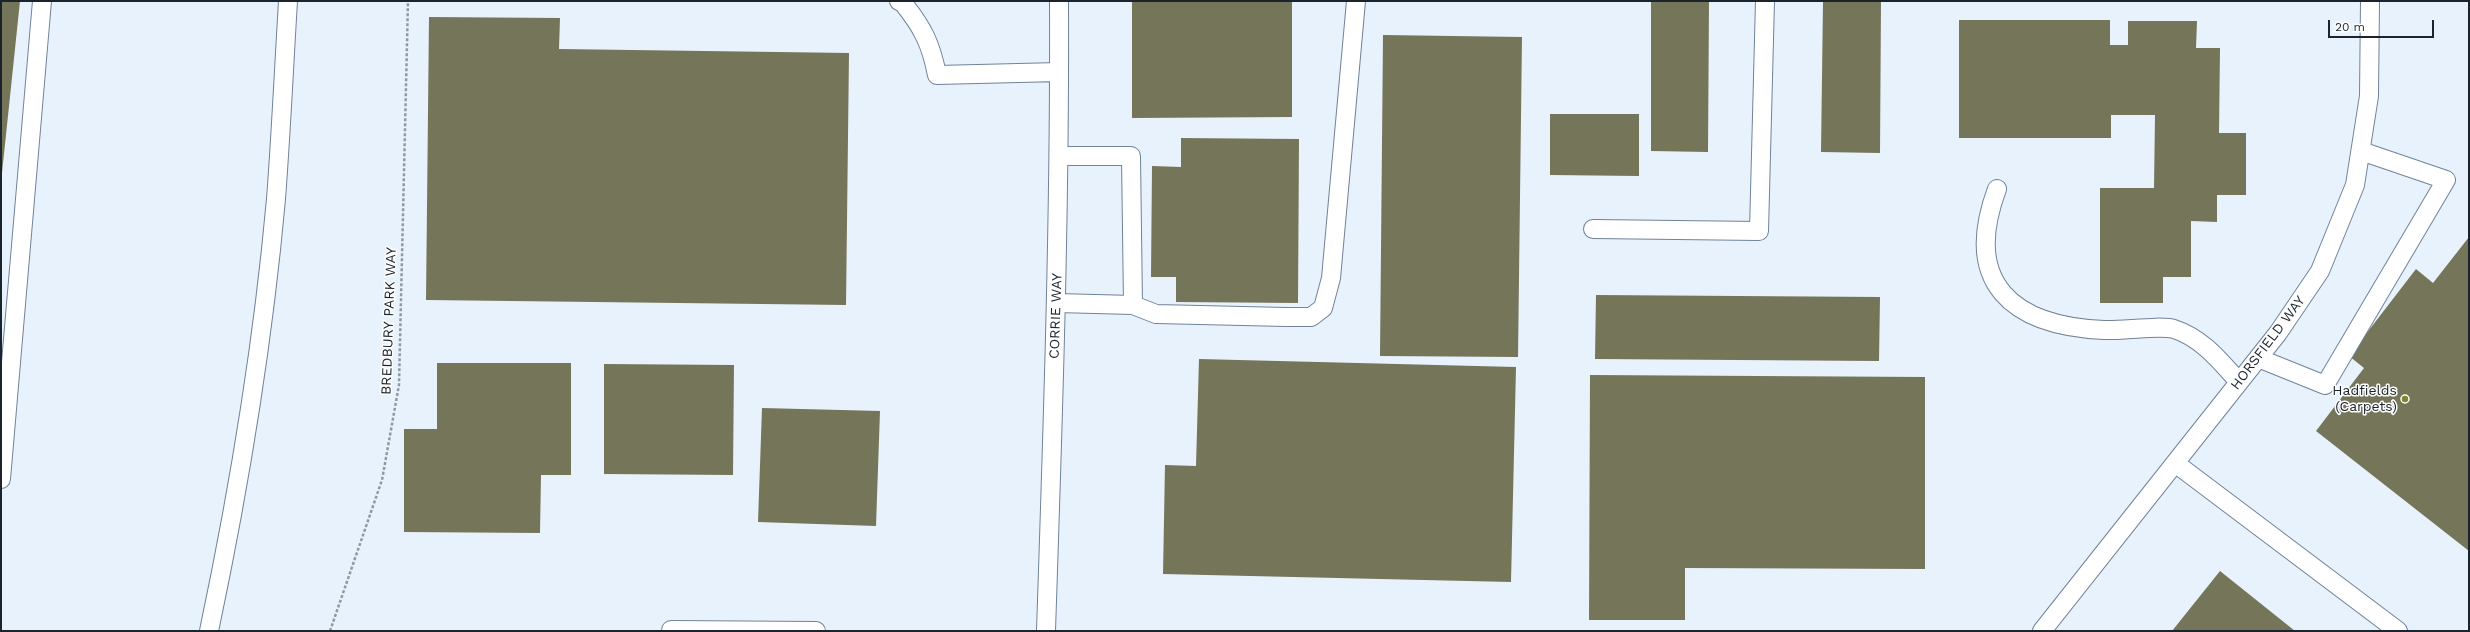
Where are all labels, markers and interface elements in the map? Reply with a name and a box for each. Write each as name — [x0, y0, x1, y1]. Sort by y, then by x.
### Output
scale bar — [2330, 12, 2436, 38]
text: 20 m — [2335, 20, 2365, 34]
street label: BREDBURY PARK WAY — [378, 247, 400, 395]
street label: CORRIE WAY — [1046, 273, 1066, 359]
street label: HORSFIELD WAY — [2227, 293, 2309, 393]
place label: Hadfields (Carpets) — [2332, 383, 2397, 416]
marker: Hadfields (Carpets) — [2400, 394, 2410, 404]

